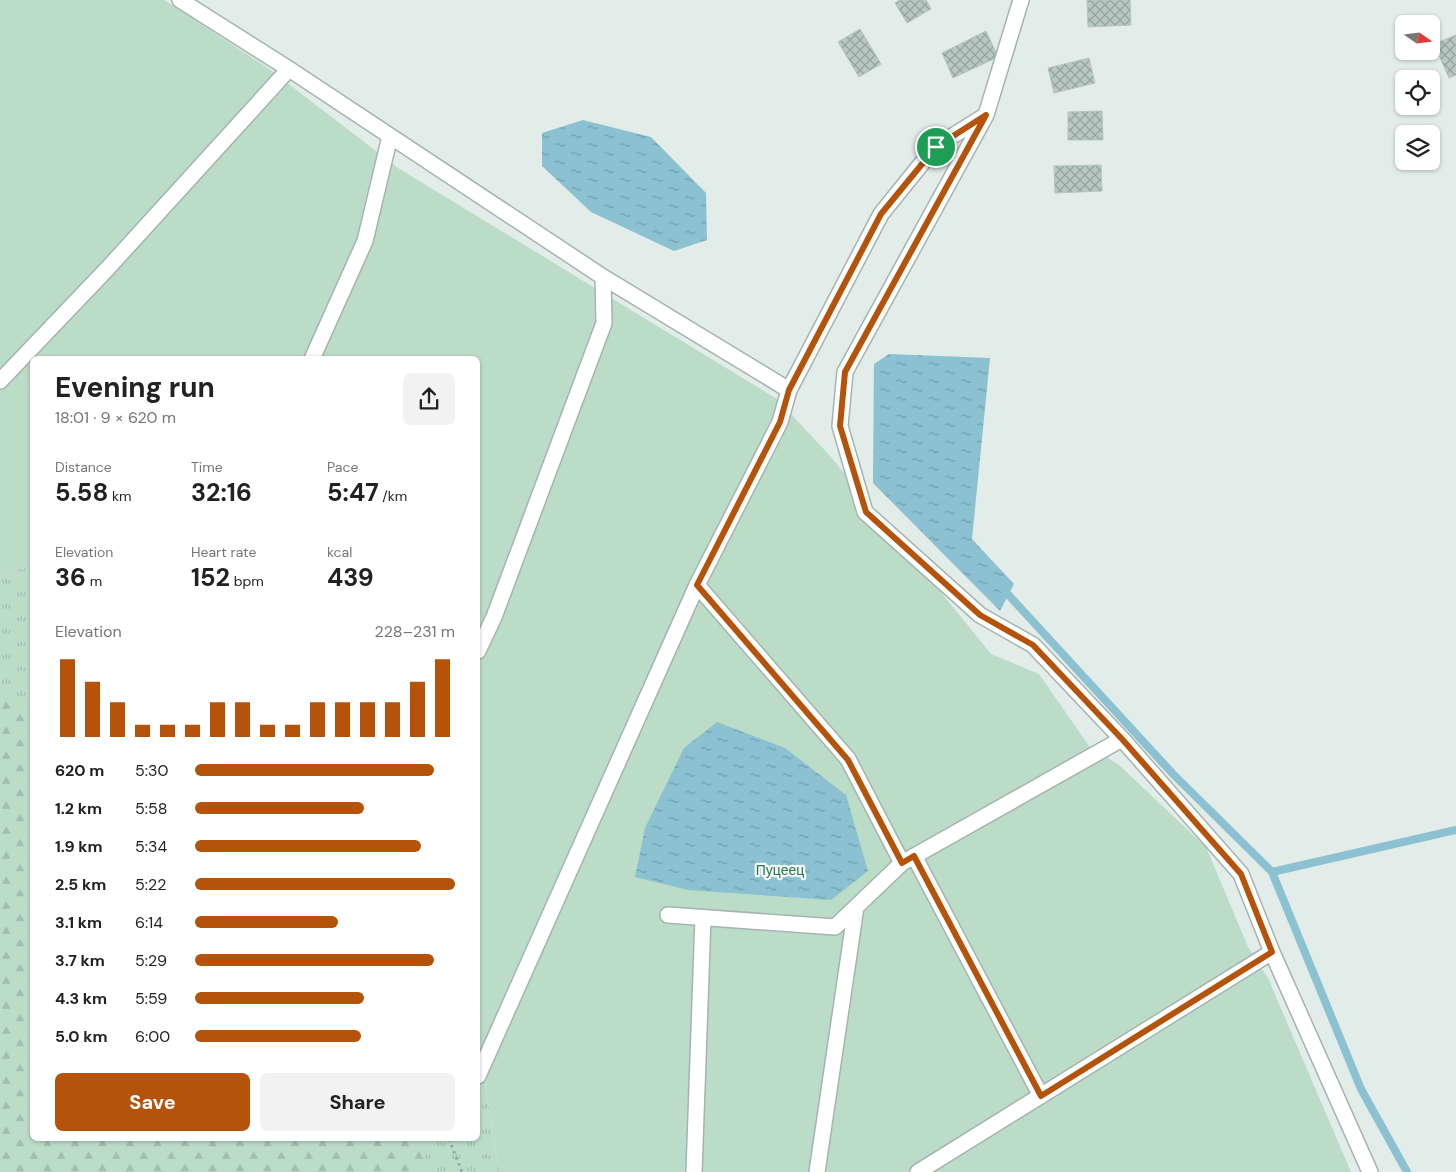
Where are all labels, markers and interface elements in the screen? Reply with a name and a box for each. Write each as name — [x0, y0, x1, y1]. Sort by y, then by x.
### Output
north arrow — [1395, 15, 1440, 60]
map controls — [1395, 15, 1440, 170]
button: locate — [1395, 70, 1440, 115]
button: layers — [1395, 125, 1440, 170]
pin — [915, 126, 957, 168]
icon: arrive — [922, 133, 950, 161]
text: Evening run — [55, 369, 215, 406]
button: share — [403, 373, 455, 425]
text: 18:01 · 9 × 620 m — [55, 407, 176, 428]
text: Distance — [55, 458, 112, 476]
text: Time — [191, 458, 223, 476]
text: Pace — [327, 458, 358, 476]
text: 5.58 — [55, 476, 108, 509]
text: 32:16 — [191, 476, 252, 509]
text: 5:47 — [327, 476, 379, 509]
text: km — [108, 487, 132, 505]
text: /km — [379, 487, 407, 505]
text: Elevation — [55, 543, 113, 561]
text: Heart rate — [191, 543, 256, 561]
text: kcal — [327, 543, 352, 561]
text: 36 — [55, 561, 86, 594]
text: 152 — [191, 561, 230, 594]
text: 439 — [327, 561, 374, 594]
text: m — [86, 572, 102, 590]
text: bpm — [230, 572, 264, 590]
text: Elevation — [55, 621, 122, 642]
text: 228–231 m — [375, 621, 455, 642]
text: 620 m — [55, 760, 104, 781]
text: 5:30 — [135, 760, 168, 781]
text: 1.2 km — [55, 798, 102, 819]
text: 5:58 — [135, 798, 167, 819]
text: 1.9 km — [55, 836, 103, 857]
text: 5:34 — [135, 836, 167, 857]
park label: Пуцеец — [756, 861, 804, 879]
text: 2.5 km — [55, 874, 106, 895]
text: 5:22 — [135, 874, 166, 895]
text: 3.1 km — [55, 912, 102, 933]
text: 6:14 — [135, 912, 163, 933]
text: 3.7 km — [55, 950, 105, 971]
text: 5:29 — [135, 950, 167, 971]
text: 4.3 km — [55, 988, 107, 1009]
text: 5:59 — [135, 988, 167, 1009]
text: 5.0 km — [55, 1026, 108, 1047]
text: 6:00 — [135, 1026, 170, 1047]
button: Save — [55, 1073, 250, 1131]
button: Share — [260, 1073, 455, 1131]

